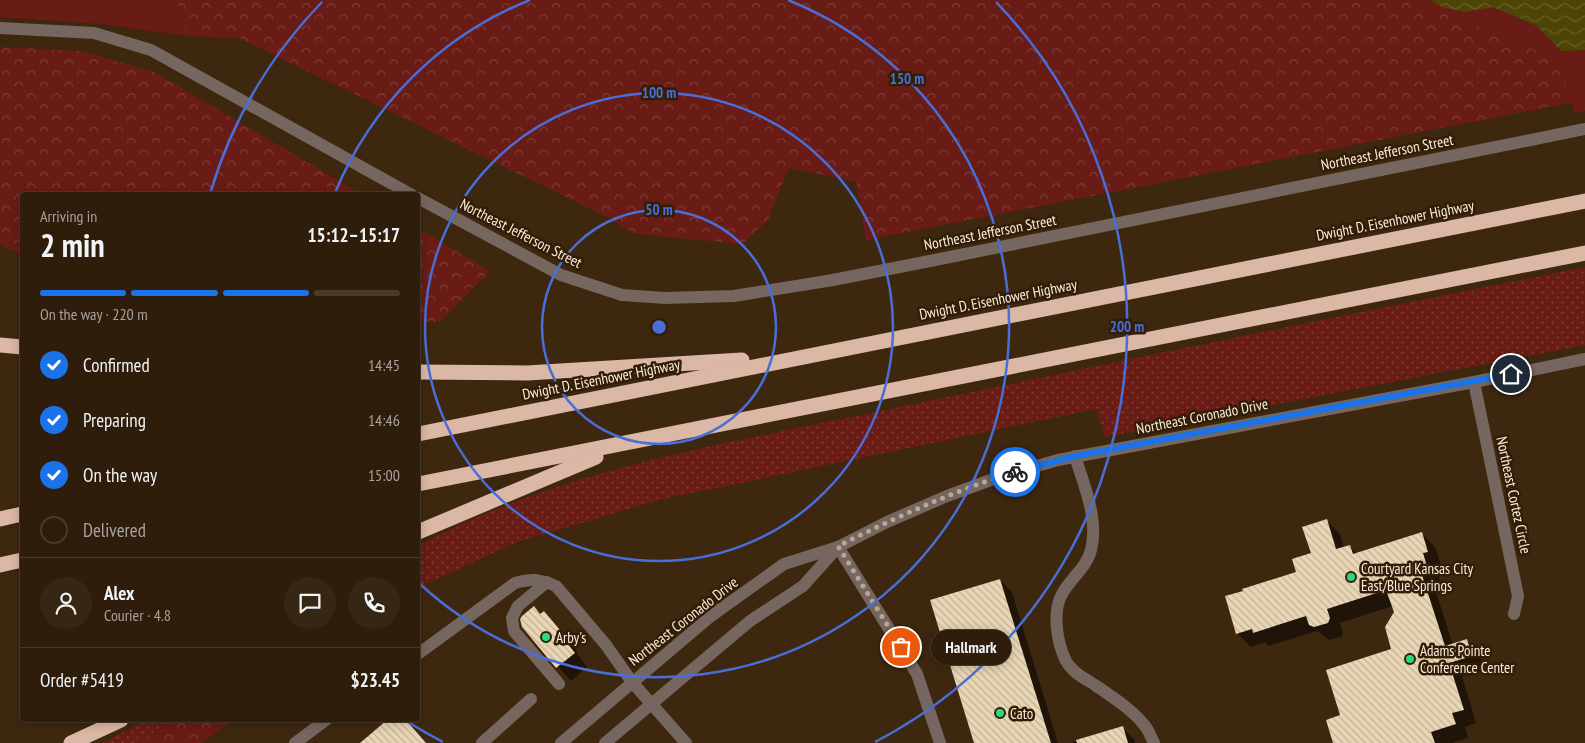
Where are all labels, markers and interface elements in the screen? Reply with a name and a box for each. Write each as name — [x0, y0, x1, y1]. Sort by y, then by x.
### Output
text: 150 m — [890, 69, 924, 88]
text: 100 m — [642, 83, 676, 102]
street label: Northeast Jefferson Street — [1319, 130, 1455, 174]
street label: Northeast Jefferson Street — [457, 194, 585, 272]
street label: Dwight D. Eisenhower Highway — [1315, 195, 1476, 245]
text: 50 m — [645, 200, 673, 219]
text: Arriving in — [40, 206, 97, 226]
street label: Northeast Jefferson Street — [922, 210, 1058, 254]
text: 15:12–15:17 — [307, 223, 400, 247]
text: 2 min — [40, 224, 105, 266]
street label: Dwight D. Eisenhower Highway — [918, 274, 1079, 324]
text: On the way · 220 m — [40, 304, 148, 324]
text: 200 m — [1110, 317, 1144, 336]
centre of rings — [650, 318, 668, 336]
icon: check — [40, 351, 68, 379]
text: Confirmed — [83, 353, 150, 377]
pin — [1490, 353, 1532, 395]
street label: Dwight D. Eisenhower Highway — [521, 354, 682, 404]
text: 14:45 — [368, 355, 400, 375]
icon: home — [1497, 360, 1525, 388]
street label: Northeast Coronado Drive — [1134, 394, 1270, 438]
icon: check — [40, 406, 68, 434]
text: Preparing — [83, 408, 146, 432]
text: 14:46 — [368, 410, 400, 430]
street label: Northeast Cortez Circle — [1492, 435, 1536, 555]
courier — [990, 447, 1040, 497]
icon: bike — [1001, 458, 1029, 486]
icon: check — [40, 461, 68, 489]
text: On the way — [83, 463, 157, 487]
text: 15:00 — [368, 465, 400, 485]
text: Delivered — [83, 518, 146, 542]
place label: Courtyard Kansas City East/Blue Springs — [1361, 559, 1474, 595]
marker: Courtyard Kansas City East/Blue Springs — [1345, 571, 1357, 583]
street label: Northeast Coronado Drive — [624, 572, 742, 670]
button: person — [40, 577, 92, 629]
button: chat — [284, 577, 336, 629]
button: phone — [348, 577, 400, 629]
text: Alex — [104, 581, 134, 605]
text: Courier · 4.8 — [104, 605, 171, 625]
pin — [880, 626, 922, 668]
place label: Arby's — [556, 628, 586, 647]
callout: Hallmark — [931, 630, 1011, 664]
marker: Arby's — [540, 631, 552, 643]
icon: bag — [887, 633, 915, 661]
text: Hallmark — [945, 637, 997, 657]
place label: Adams Pointe Conference Center — [1420, 641, 1515, 677]
marker: Adams Pointe Conference Center — [1404, 653, 1416, 665]
text: Order #5419 — [40, 668, 124, 692]
text: $23.45 — [351, 668, 400, 692]
place label: Cato — [1010, 704, 1033, 723]
marker: Cato — [994, 707, 1006, 719]

